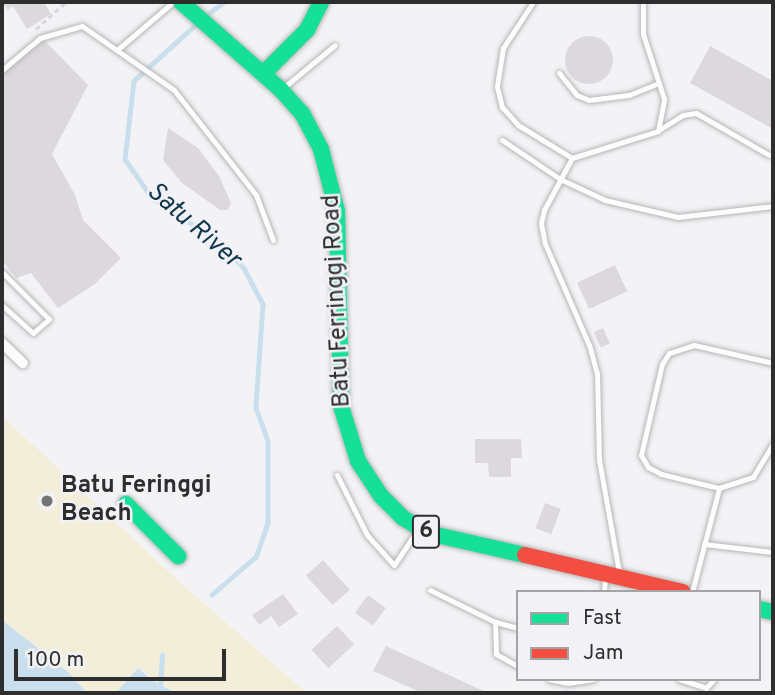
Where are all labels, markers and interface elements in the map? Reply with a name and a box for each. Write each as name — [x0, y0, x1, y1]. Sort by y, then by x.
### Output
water label: Satu River — [139, 177, 247, 275]
street label: Batu Ferringgi Road — [318, 194, 358, 408]
place label: Batu Feringgi Beach — [61, 473, 211, 529]
marker: Batu Feringgi Beach — [39, 493, 55, 509]
road number: 6 — [410, 512, 442, 552]
legend — [516, 590, 761, 681]
text: Fast — [583, 605, 622, 632]
scale bar — [18, 636, 229, 680]
text: Jam — [583, 640, 624, 667]
text: 100 m — [27, 647, 84, 674]

